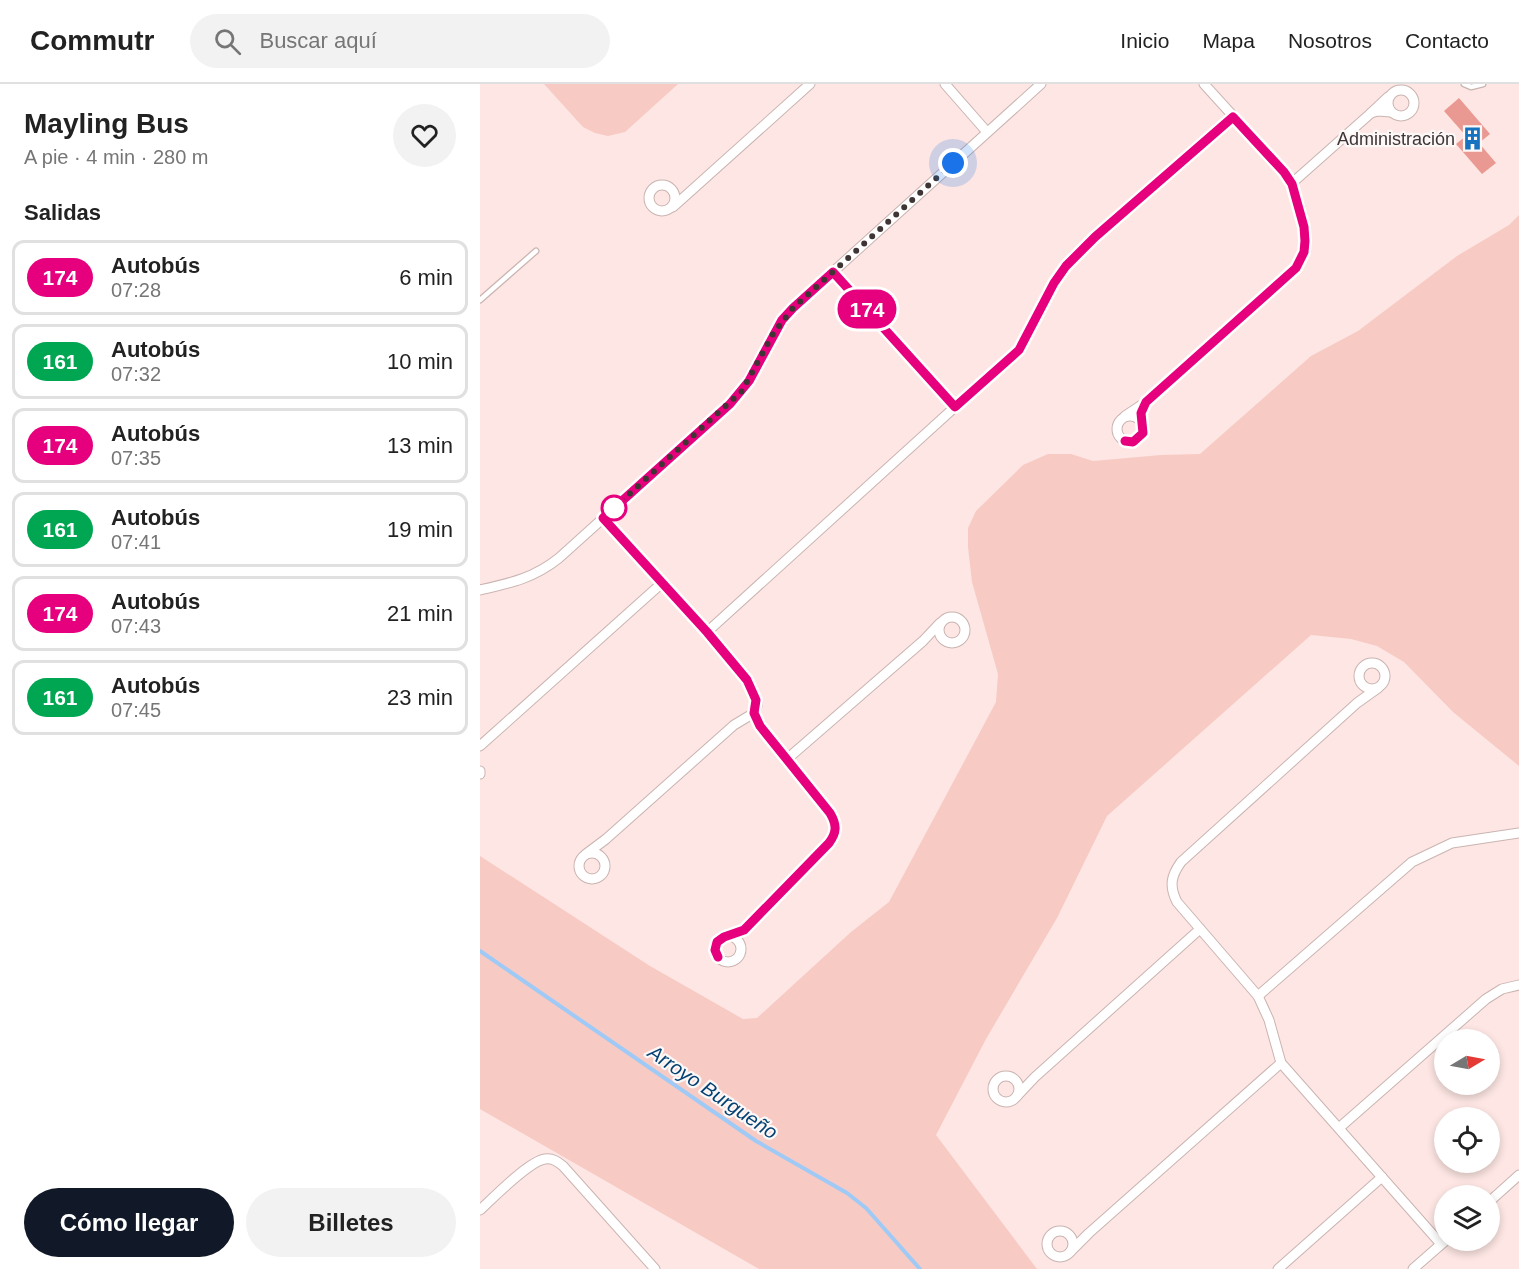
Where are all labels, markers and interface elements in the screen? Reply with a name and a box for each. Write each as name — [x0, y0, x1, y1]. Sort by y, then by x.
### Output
search box — [190, 14, 610, 68]
text: Commutr — [30, 25, 154, 56]
icon: search — [211, 25, 244, 58]
text: Buscar aquí — [259, 28, 377, 53]
text: Inicio — [1120, 29, 1169, 52]
text: Mapa — [1202, 29, 1255, 52]
text: Nosotros — [1288, 29, 1372, 52]
text: Contacto — [1405, 29, 1489, 52]
button: heart — [393, 104, 456, 167]
text: Mayling Bus — [24, 108, 189, 139]
building icon: Administración — [1460, 126, 1486, 152]
place label: Administración — [1337, 129, 1455, 149]
text: A pie · 4 min · 280 m — [24, 146, 209, 168]
your location — [938, 148, 968, 178]
text: Salidas — [24, 200, 101, 225]
text: Autobús — [111, 253, 200, 278]
text: 6 min — [399, 265, 453, 290]
text: 174 — [42, 266, 78, 289]
text: 07:28 — [111, 279, 161, 301]
line badge: 174 — [832, 290, 902, 328]
text: 174 — [849, 298, 885, 321]
text: Autobús — [111, 337, 200, 362]
text: 10 min — [387, 349, 453, 374]
text: 161 — [42, 350, 78, 373]
text: 07:32 — [111, 363, 161, 385]
text: Autobús — [111, 421, 200, 446]
text: 13 min — [387, 433, 453, 458]
text: 174 — [42, 434, 78, 457]
text: 07:35 — [111, 447, 161, 469]
unlabelled marker — [601, 495, 627, 521]
text: Autobús — [111, 505, 200, 530]
text: 19 min — [387, 517, 453, 542]
text: 161 — [42, 518, 78, 541]
text: 07:41 — [111, 531, 161, 553]
text: Autobús — [111, 589, 200, 614]
text: 21 min — [387, 601, 453, 626]
text: 174 — [42, 602, 78, 625]
text: 07:43 — [111, 615, 161, 637]
text: Autobús — [111, 673, 200, 698]
text: 23 min — [387, 685, 453, 710]
text: 161 — [42, 686, 78, 709]
text: 07:45 — [111, 699, 161, 721]
north arrow — [1434, 1029, 1500, 1095]
map controls — [1434, 1029, 1500, 1251]
water label: Arroyo Burgueño — [643, 1040, 782, 1143]
button: locate — [1434, 1107, 1500, 1173]
button: layers — [1434, 1185, 1500, 1251]
button: Cómo llegar — [24, 1188, 234, 1257]
button: Billetes — [246, 1188, 456, 1257]

